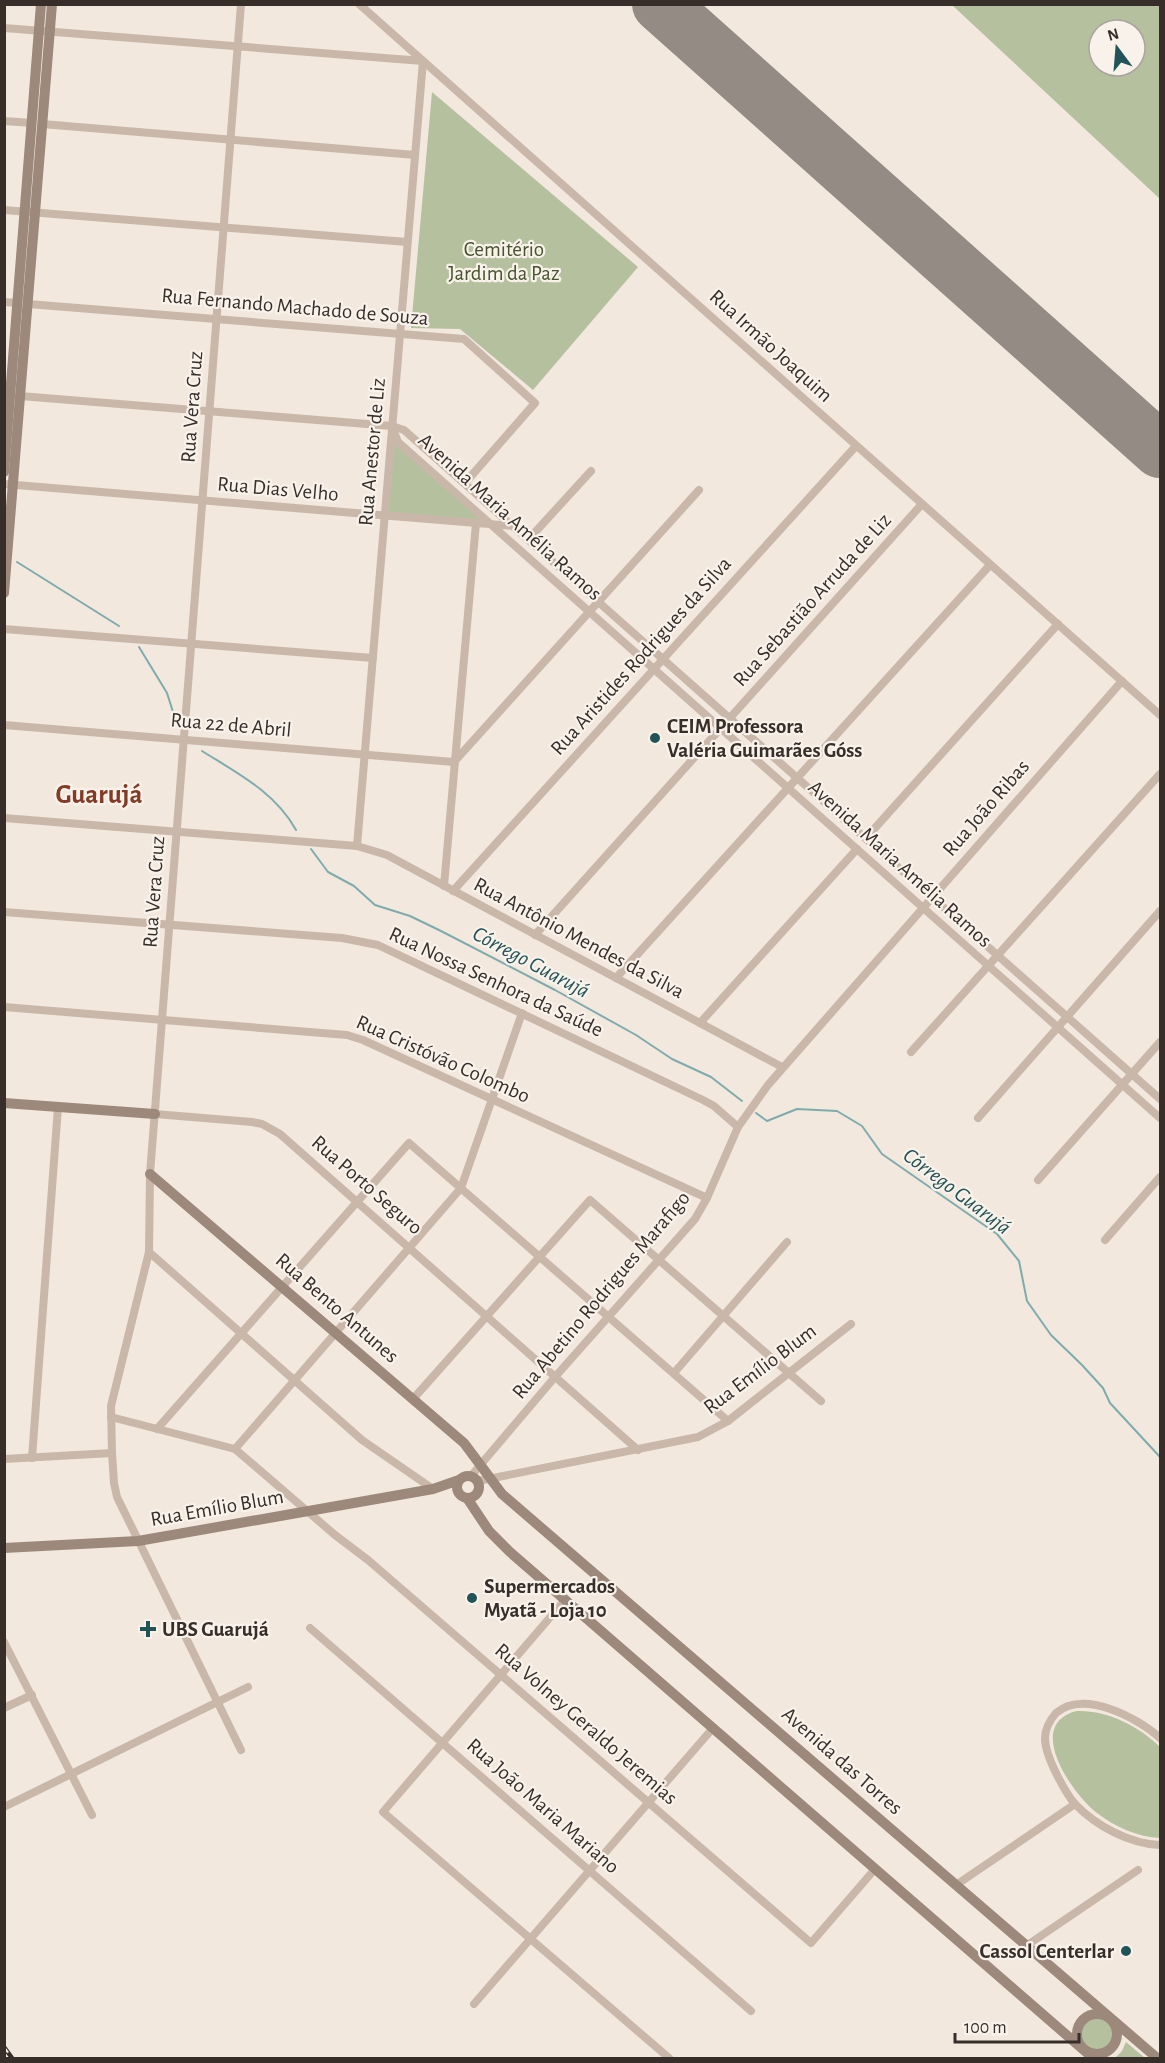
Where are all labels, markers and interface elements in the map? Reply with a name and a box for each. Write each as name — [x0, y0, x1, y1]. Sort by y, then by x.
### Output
north arrow — [1087, 18, 1147, 78]
text: N — [1106, 25, 1121, 44]
park label: Cemitério Jardim da Paz — [448, 239, 560, 284]
street label: Rua Fernando Machado de Souza — [161, 285, 430, 329]
street label: Rua Irmão Joaquim — [706, 286, 836, 406]
street label: Rua Vera Cruz — [178, 350, 206, 464]
street label: Rua Anestor de Liz — [355, 377, 389, 527]
street label: Avenida Maria Amélia Ramos — [414, 429, 606, 605]
street label: Rua Dias Velho — [216, 473, 340, 505]
street label: Rua Sebastião Arruda de Liz — [729, 510, 895, 690]
street label: Rua Aristides Rodrigues da Silva — [547, 553, 735, 759]
street label: Rua 22 de Abril — [170, 709, 292, 741]
place label: CEIM Professora Valéria Guimarães Góss — [667, 716, 862, 761]
marker: CEIM Professora Valéria Guimarães Góss — [648, 731, 662, 745]
street label: Rua João Ribas — [939, 756, 1033, 860]
street label: Avenida Maria Amélia Ramos — [804, 776, 996, 952]
district label: Guarujá — [56, 781, 142, 809]
street label: Rua Vera Cruz — [140, 835, 168, 949]
street label: Rua Antônio Mendes da Silva — [470, 874, 688, 1003]
water label: Córrego Guarujá — [469, 922, 593, 1002]
street label: Rua Nossa Senhora da Saúde — [386, 923, 606, 1041]
street label: Rua Cristóvão Colombo — [353, 1011, 533, 1107]
street label: Rua Porto Seguro — [308, 1131, 426, 1239]
water label: Córrego Guarujá — [899, 1143, 1015, 1239]
street label: Rua Abetino Rodrigues Marafigo — [508, 1187, 694, 1403]
street label: Rua Bento Antunes — [272, 1249, 402, 1367]
street label: Rua Emílio Blum — [700, 1320, 820, 1418]
street label: Rua Emílio Blum — [149, 1486, 285, 1530]
place label: Supermercados Myatã - Loja 10 — [484, 1576, 615, 1621]
marker: Supermercados Myatã - Loja 10 — [465, 1591, 479, 1605]
place label: UBS Guarujá — [162, 1619, 269, 1640]
marker: UBS Guarujá — [139, 1620, 157, 1638]
street label: Rua Volney Geraldo Jeremias — [491, 1639, 681, 1809]
street label: Avenida das Torres — [778, 1703, 906, 1819]
street label: Rua João Maria Mariano — [463, 1734, 623, 1878]
place label: Cassol Centerlar — [980, 1941, 1115, 1962]
marker: Cassol Centerlar — [1119, 1944, 1133, 1958]
scale bar — [955, 2006, 1080, 2044]
text: 100 m — [964, 2019, 1007, 2037]

